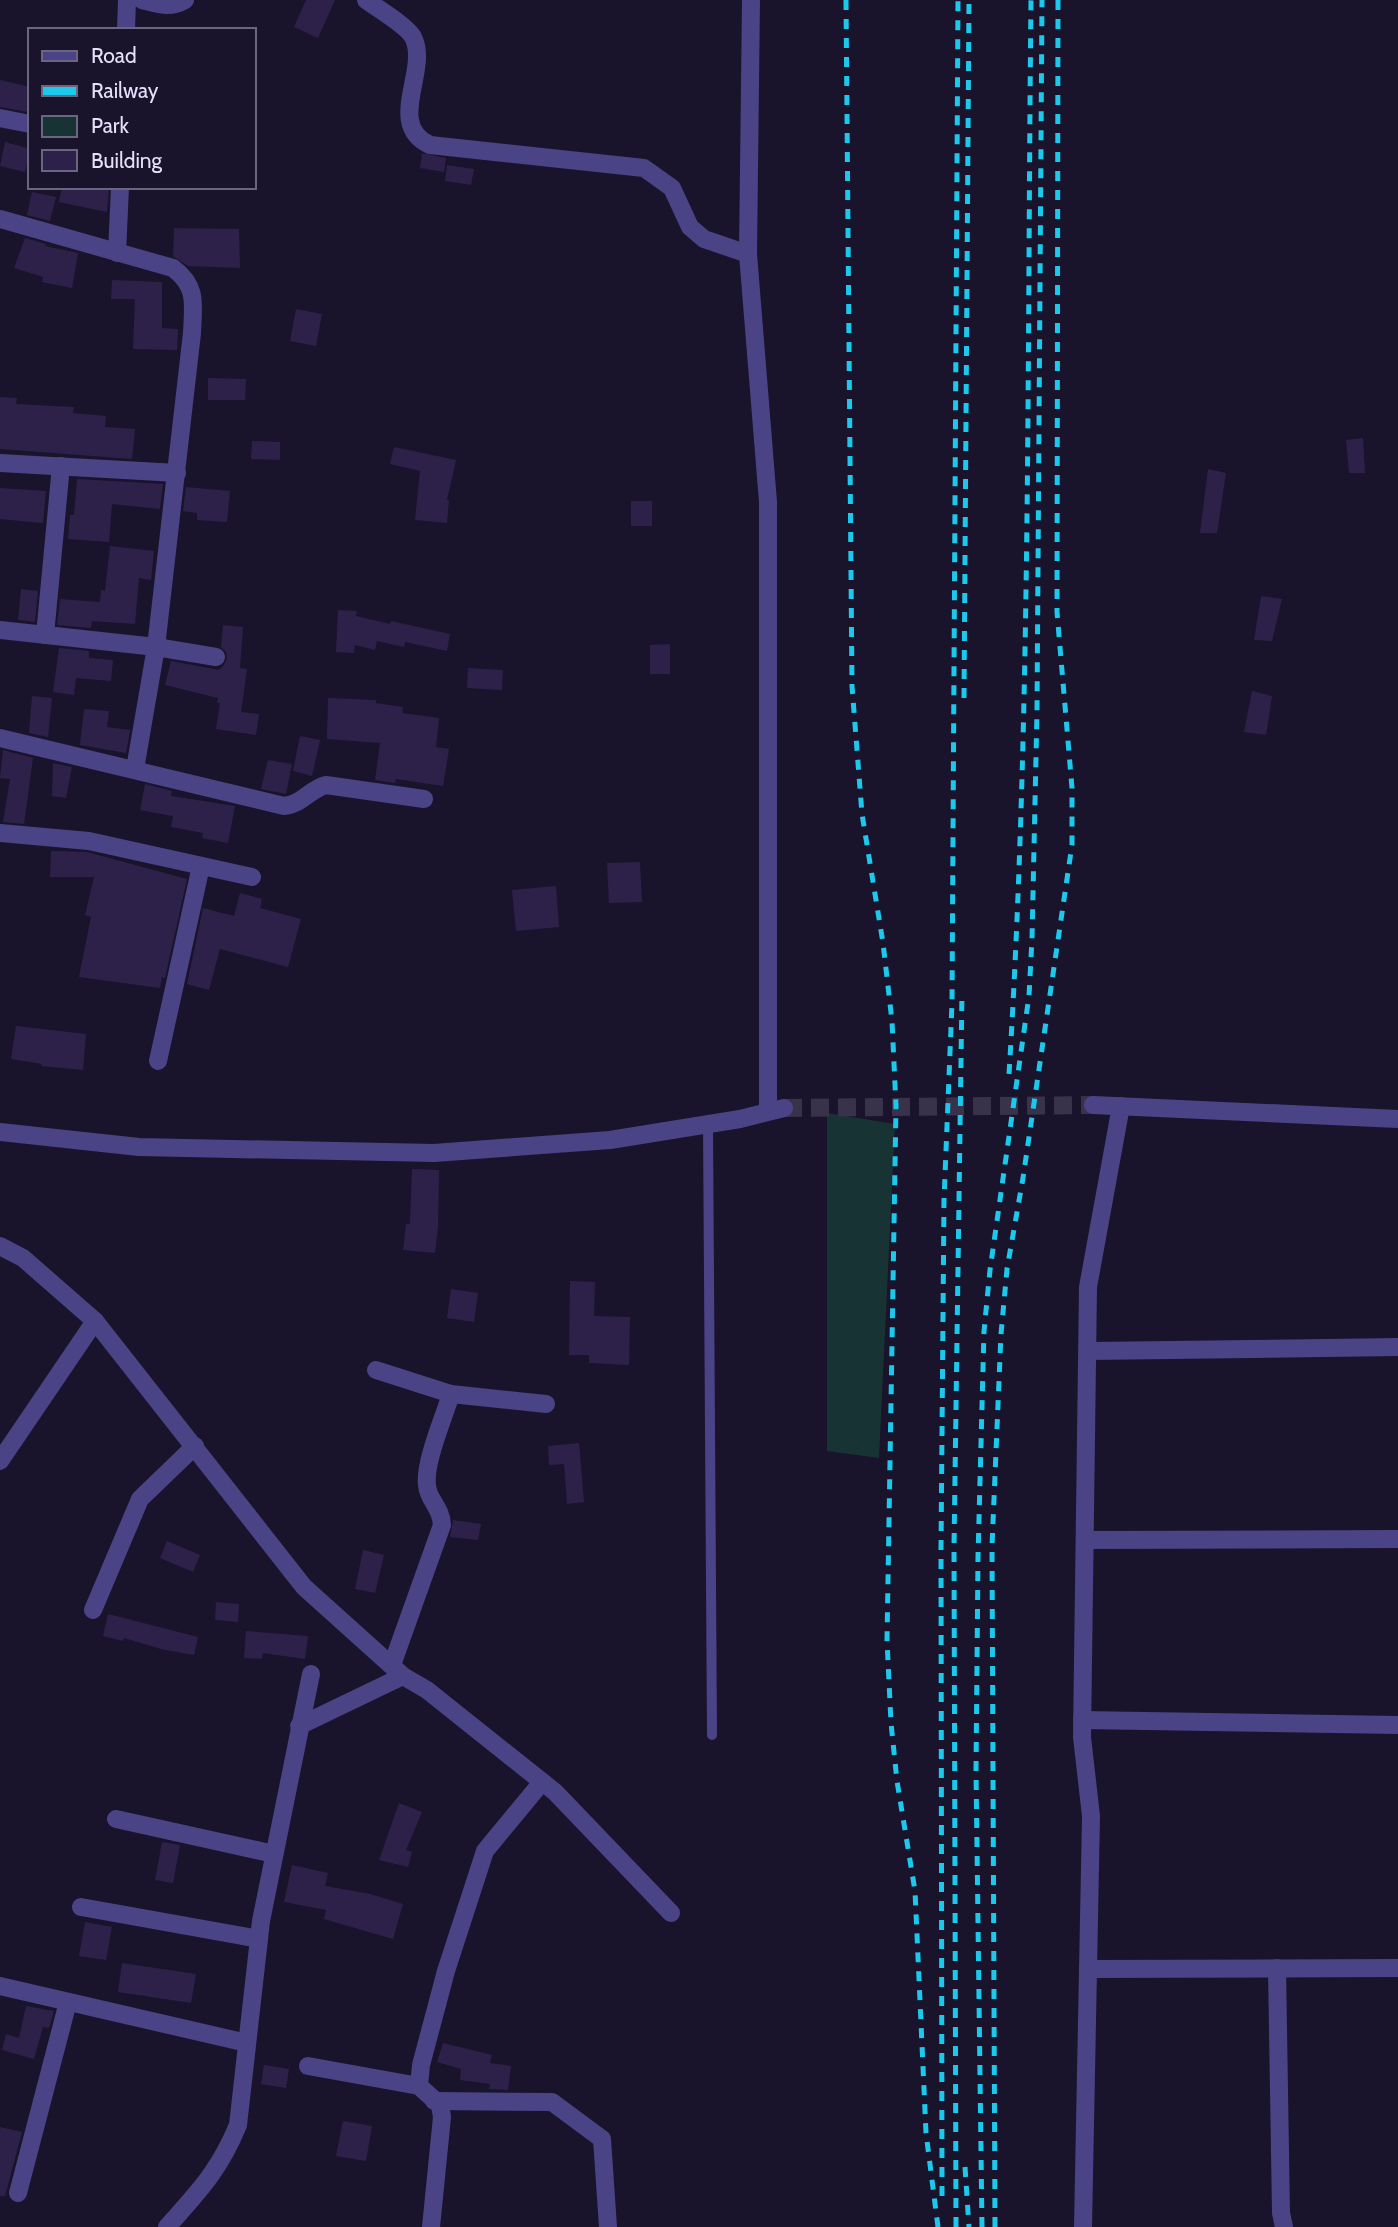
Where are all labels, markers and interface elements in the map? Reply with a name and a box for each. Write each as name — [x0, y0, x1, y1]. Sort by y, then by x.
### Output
legend — [28, 28, 256, 189]
text: Road — [91, 43, 137, 68]
text: Railway — [91, 78, 159, 103]
text: Park — [91, 113, 129, 138]
text: Building — [91, 148, 163, 173]

